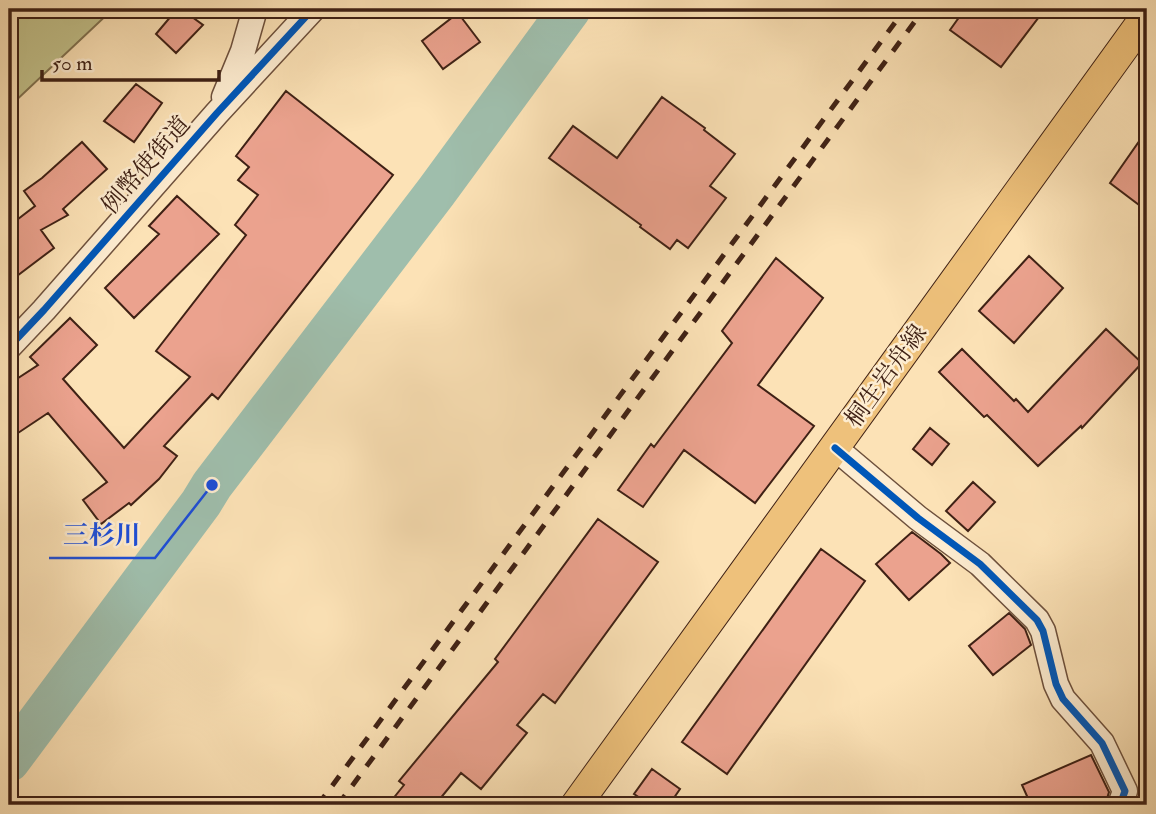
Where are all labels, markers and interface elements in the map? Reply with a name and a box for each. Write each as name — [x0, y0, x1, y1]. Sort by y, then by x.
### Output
scale bar — [42, 38, 219, 82]
text: 50 m — [52, 50, 93, 77]
street label: 例幣使街道 — [95, 110, 197, 220]
street label: 桐生岩舟線 — [838, 318, 934, 434]
callout: 三杉川 — [49, 511, 155, 558]
text: 三杉川 — [63, 520, 141, 552]

